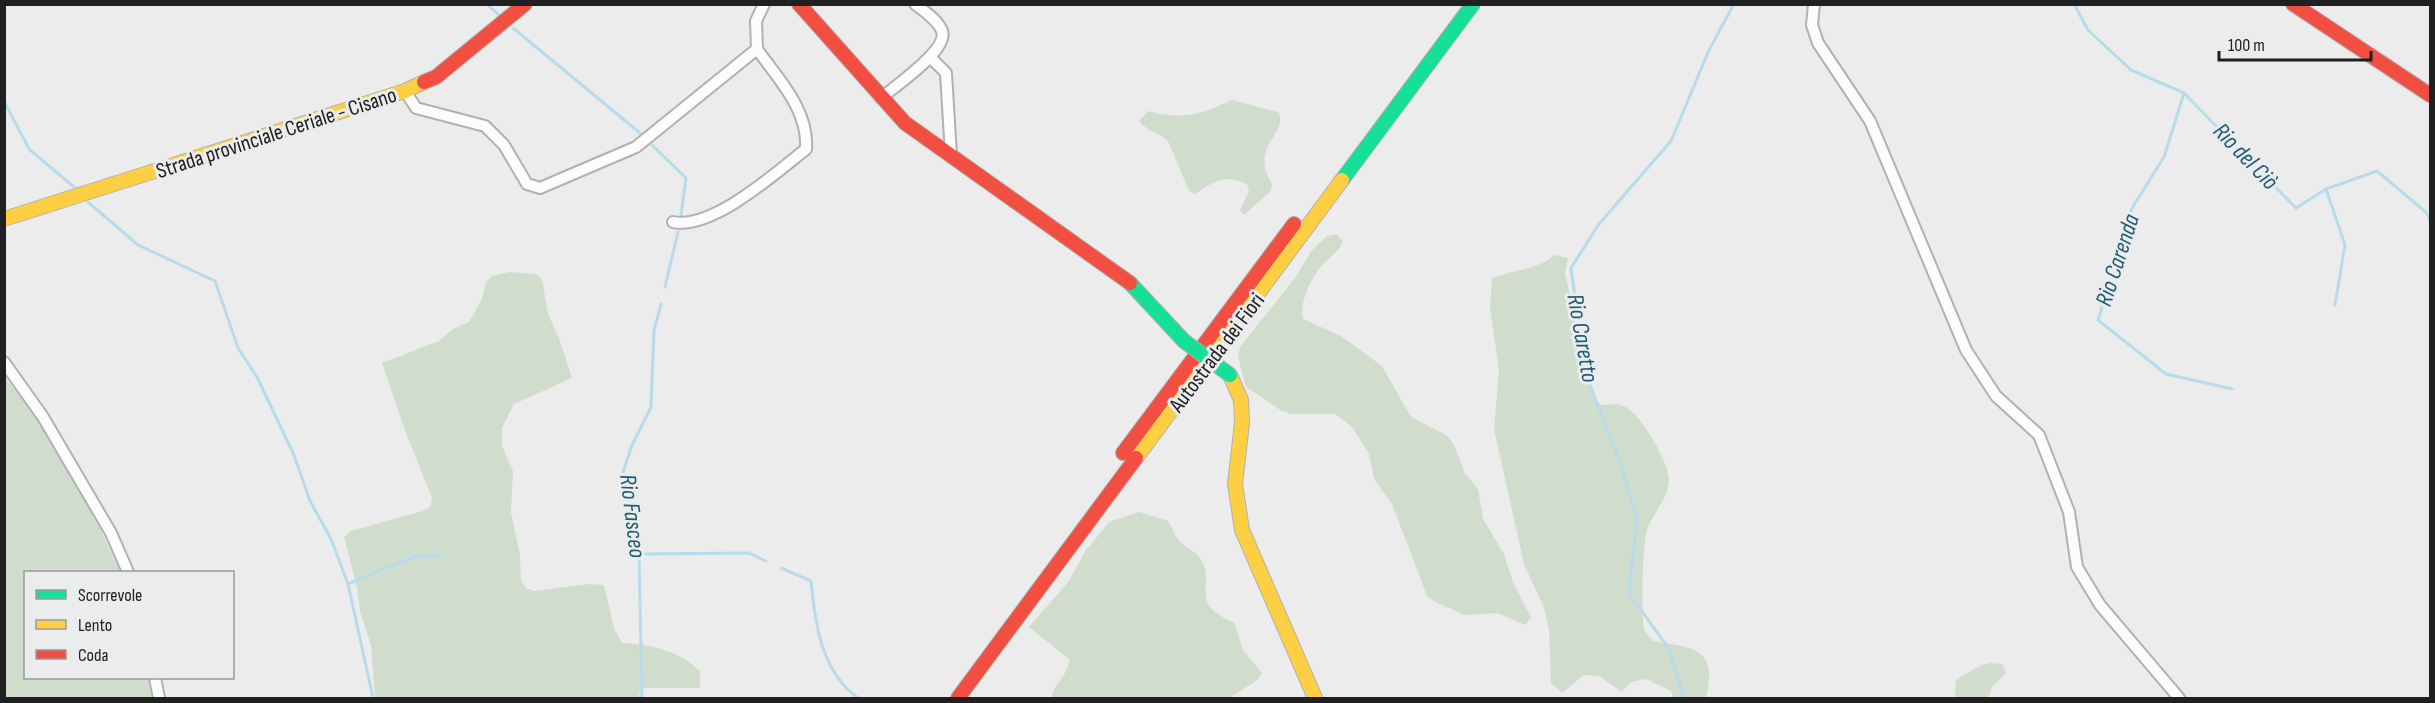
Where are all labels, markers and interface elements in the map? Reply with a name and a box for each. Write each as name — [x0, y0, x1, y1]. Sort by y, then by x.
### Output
scale bar — [2219, 24, 2370, 62]
text: 100 m — [2228, 35, 2265, 56]
street label: Strada provinciale Ceriale - Cisano — [153, 82, 400, 185]
water label: Rio del Ciò — [2207, 117, 2285, 196]
water label: Rio Carenda — [2089, 210, 2146, 310]
street label: Autostrada dei Fiori — [1163, 288, 1271, 419]
water label: Rio Caretto — [1560, 292, 1605, 385]
water label: Rio Fasceo — [613, 473, 652, 560]
legend — [24, 571, 234, 679]
text: Scorrevole — [78, 585, 142, 606]
text: Lento — [78, 615, 112, 636]
text: Coda — [78, 645, 109, 666]

